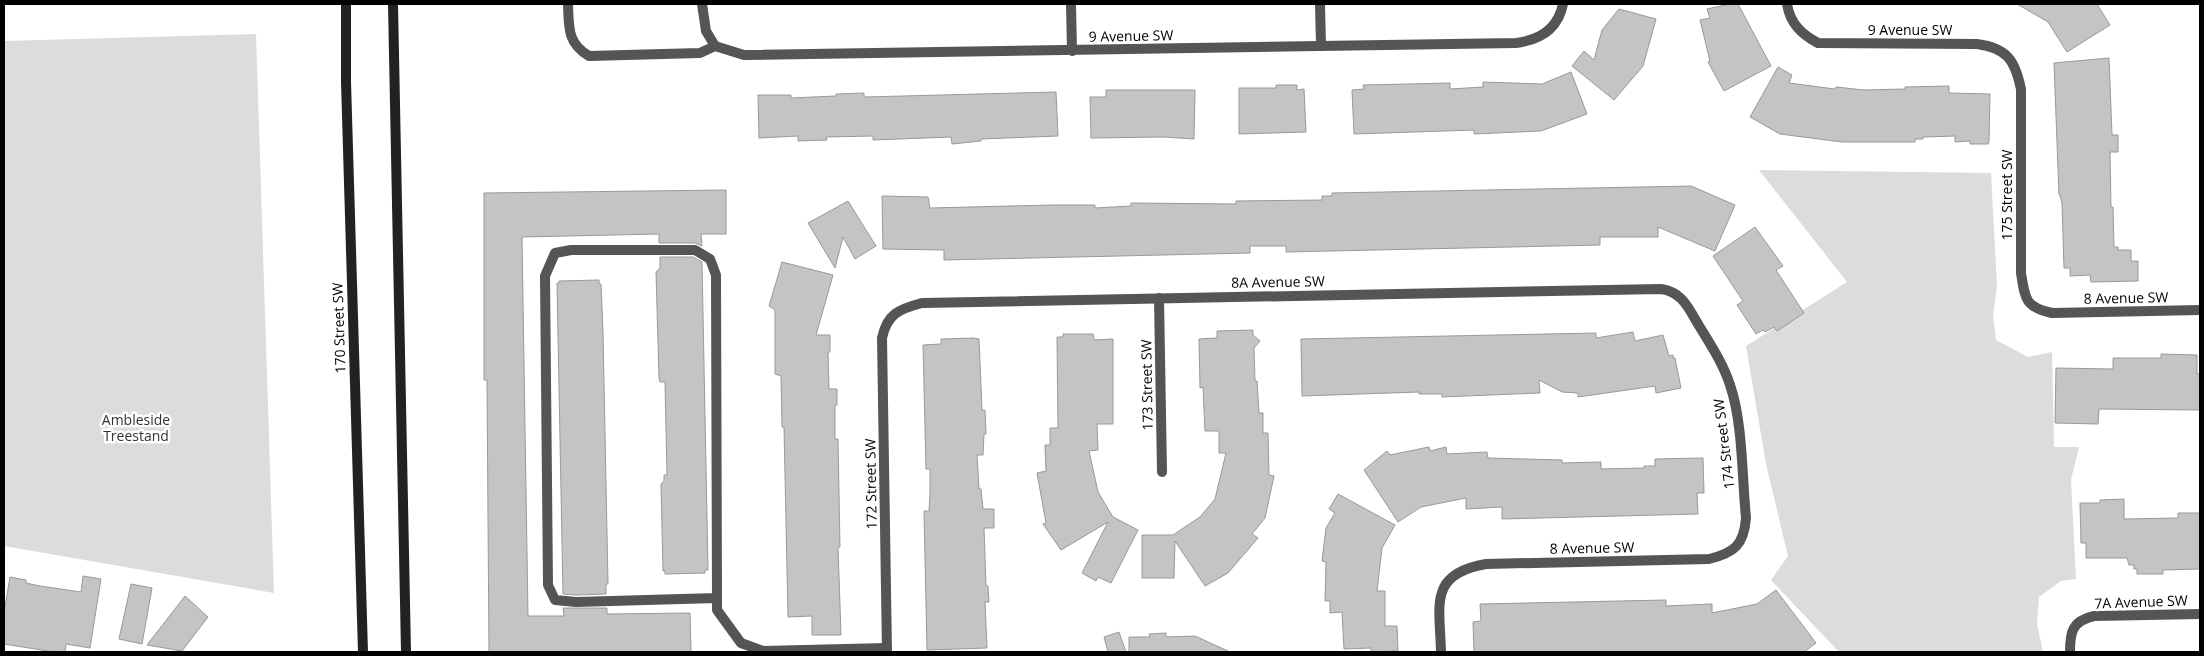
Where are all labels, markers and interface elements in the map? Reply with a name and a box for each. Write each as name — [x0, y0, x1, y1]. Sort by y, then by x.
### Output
street label: 9 Avenue SW — [1868, 20, 1952, 39]
street label: 9 Avenue SW — [1089, 25, 1174, 46]
street label: 175 Street SW — [1997, 149, 2016, 241]
street label: 8A Avenue SW — [1231, 271, 1325, 292]
street label: 170 Street SW — [327, 282, 350, 374]
street label: 8 Avenue SW — [2084, 287, 2169, 308]
street label: 173 Street SW — [1136, 339, 1157, 431]
street label: 174 Street SW — [1709, 398, 1738, 490]
park label: Ambleside Treestand — [102, 410, 170, 445]
street label: 172 Street SW — [860, 438, 881, 530]
street label: 8 Avenue SW — [1550, 537, 1635, 558]
street label: 7A Avenue SW — [2094, 590, 2188, 613]

